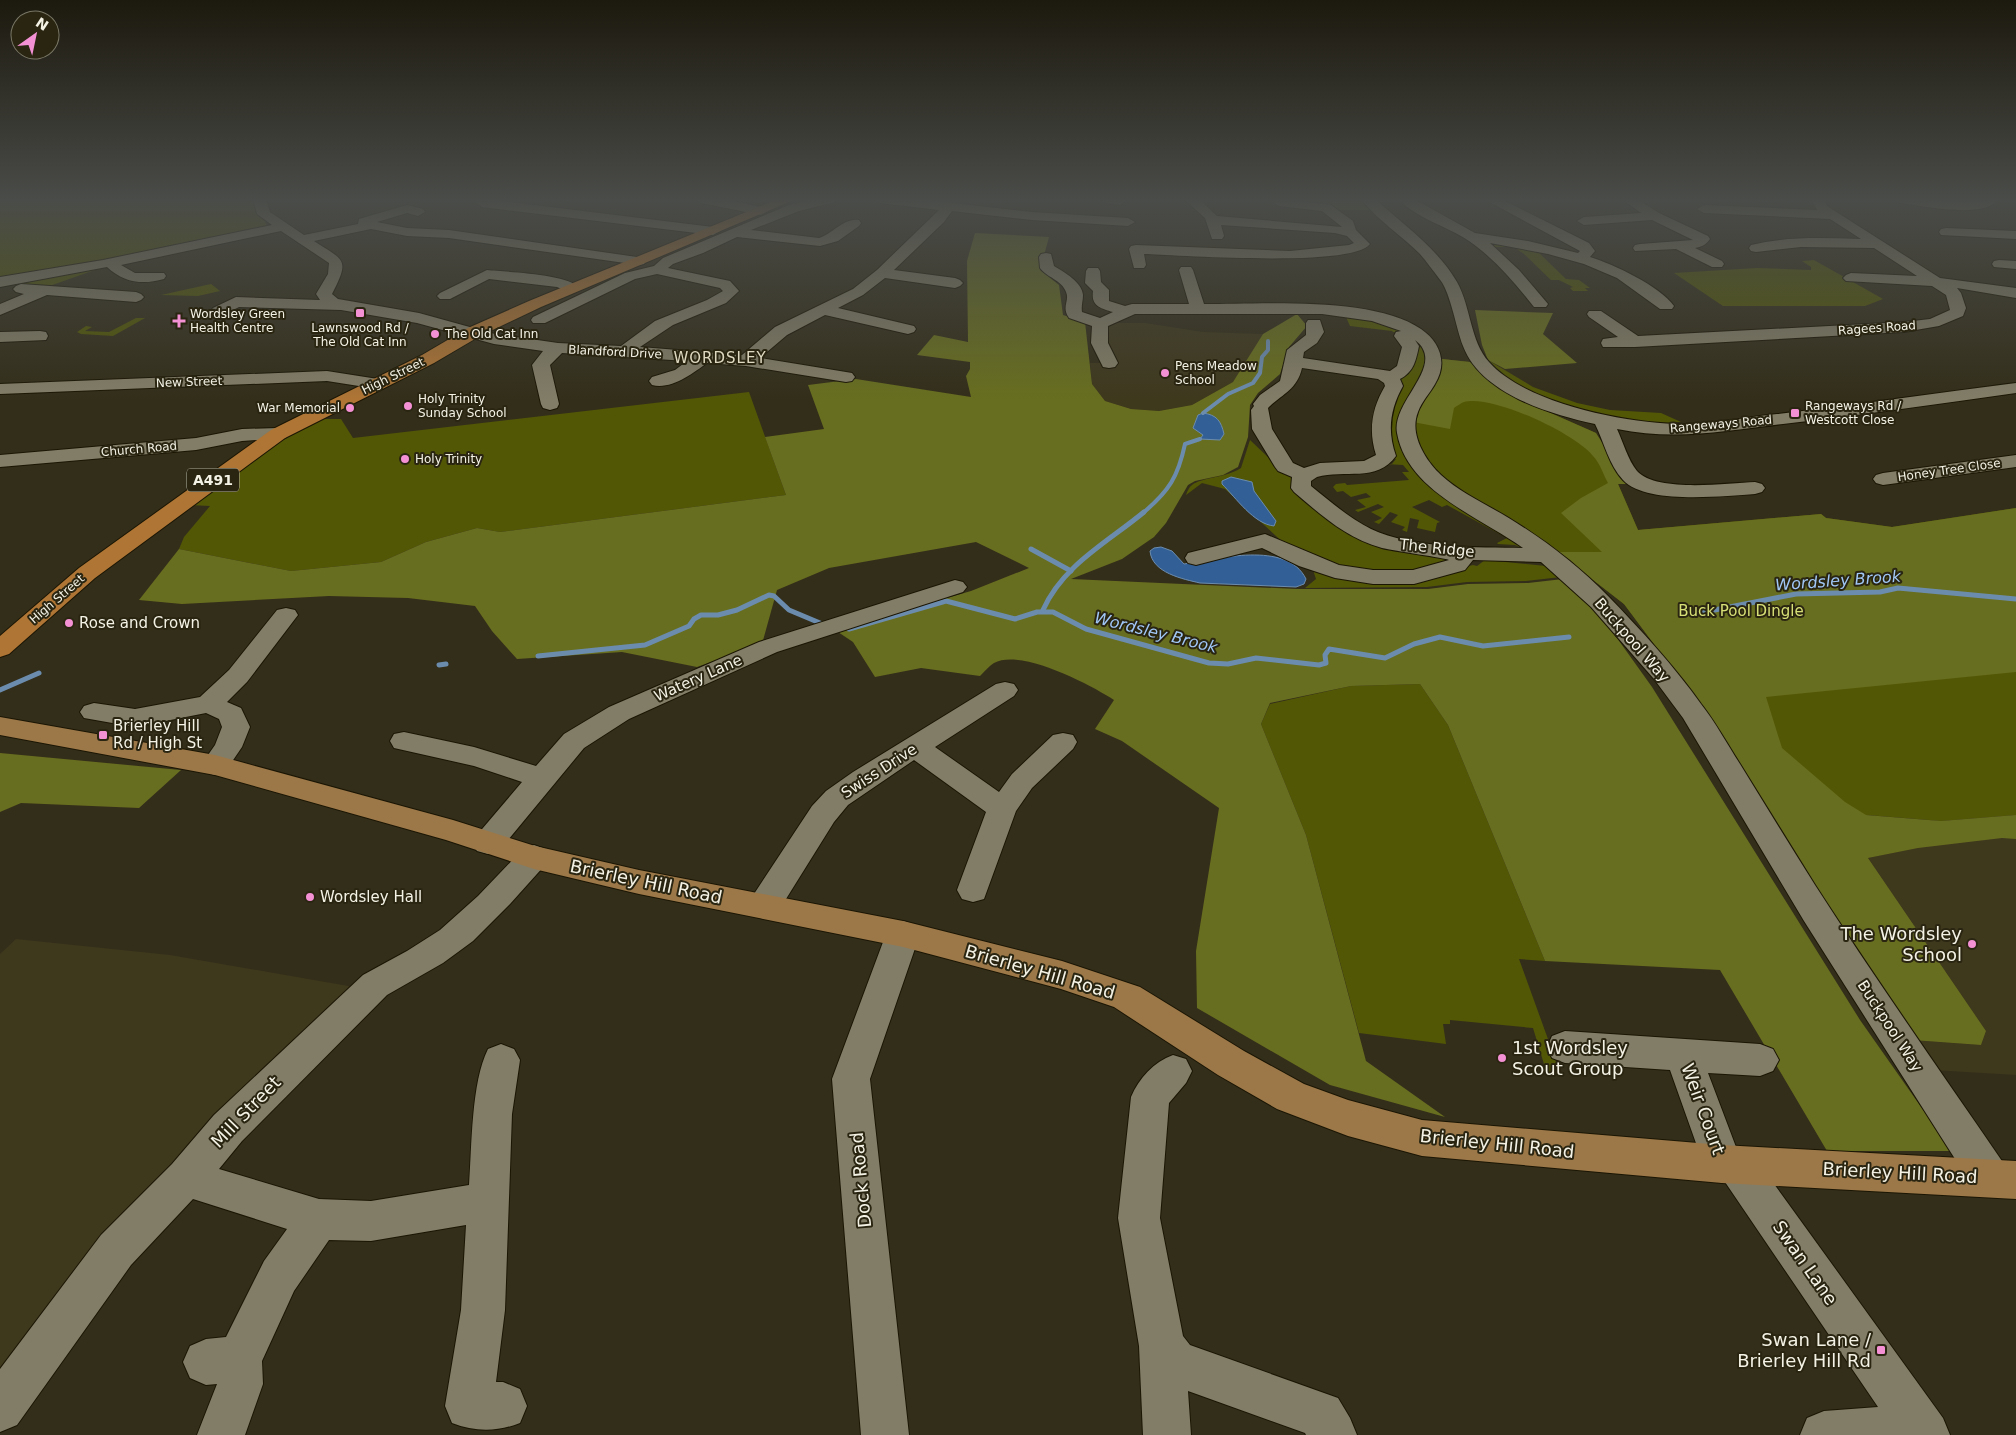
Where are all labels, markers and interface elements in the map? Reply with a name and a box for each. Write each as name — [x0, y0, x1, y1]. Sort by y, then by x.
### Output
north arrow — [10, 10, 60, 60]
text: N — [33, 14, 51, 34]
place label: Wordsley Green Health Centre — [190, 307, 285, 335]
marker: Lawnswood Rd / The Old Cat Inn — [354, 307, 366, 319]
marker: Wordsley Green Health Centre — [172, 314, 186, 328]
street label: Ragees Road — [1838, 318, 1916, 338]
place label: Lawnswood Rd / The Old Cat Inn — [311, 321, 410, 349]
place label: The Old Cat Inn — [444, 327, 538, 341]
marker: The Old Cat Inn — [429, 328, 441, 340]
street label: Blandford Drive — [568, 343, 662, 361]
district label: WORDSLEY — [673, 349, 767, 367]
street label: High Street — [359, 355, 427, 397]
place label: Pens Meadow School — [1175, 359, 1257, 387]
marker: Pens Meadow School — [1159, 367, 1171, 379]
street label: New Street — [156, 374, 223, 390]
place label: Holy Trinity Sunday School — [418, 392, 507, 420]
place label: Rangeways Rd / Westcott Close — [1805, 399, 1902, 427]
marker: Holy Trinity Sunday School — [402, 400, 414, 412]
place label: War Memorial — [257, 401, 340, 415]
marker: War Memorial — [344, 402, 356, 414]
marker: Rangeways Rd / Westcott Close — [1789, 407, 1801, 419]
street label: Rangeways Road — [1669, 413, 1773, 435]
street label: Church Road — [100, 439, 178, 459]
place label: Holy Trinity — [415, 452, 482, 466]
marker: Holy Trinity — [399, 453, 411, 465]
street label: Honey Tree Close — [1897, 456, 2001, 484]
road number: A491 — [187, 468, 239, 492]
street label: The Ridge — [1398, 535, 1475, 561]
water label: Wordsley Brook — [1775, 567, 1902, 594]
street label: High Street — [27, 571, 87, 627]
street label: Buckpool Way — [1591, 594, 1673, 686]
park label: Buck Pool Dingle — [1678, 602, 1804, 620]
water label: Wordsley Brook — [1092, 608, 1220, 657]
place label: Rose and Crown — [79, 614, 200, 632]
marker: Rose and Crown — [63, 617, 75, 629]
street label: Watery Lane — [651, 651, 745, 705]
place label: Brierley Hill Rd / High St — [113, 717, 202, 752]
marker: Brierley Hill Rd / High St — [97, 729, 109, 741]
street label: Swiss Drive — [838, 740, 920, 802]
street label: Brierley Hill Road — [568, 855, 724, 908]
place label: Wordsley Hall — [320, 888, 422, 906]
marker: Wordsley Hall — [304, 891, 316, 903]
place label: The Wordsley School — [1839, 923, 1962, 965]
marker: The Wordsley School — [1966, 938, 1978, 950]
street label: Brierley Hill Road — [963, 940, 1118, 1003]
street label: Buckpool Way — [1854, 977, 1926, 1075]
place label: 1st Wordsley Scout Group — [1512, 1037, 1628, 1079]
marker: 1st Wordsley Scout Group — [1496, 1052, 1508, 1064]
street label: Weir Court — [1677, 1060, 1730, 1157]
street label: Mill Street — [206, 1072, 285, 1152]
street label: Brierley Hill Road — [1419, 1125, 1575, 1162]
street label: Dock Road — [846, 1131, 875, 1229]
street label: Brierley Hill Road — [1822, 1158, 1978, 1187]
street label: Swan Lane — [1769, 1217, 1842, 1309]
place label: Swan Lane / Brierley Hill Rd — [1737, 1329, 1872, 1371]
marker: Swan Lane / Brierley Hill Rd — [1875, 1344, 1887, 1356]

